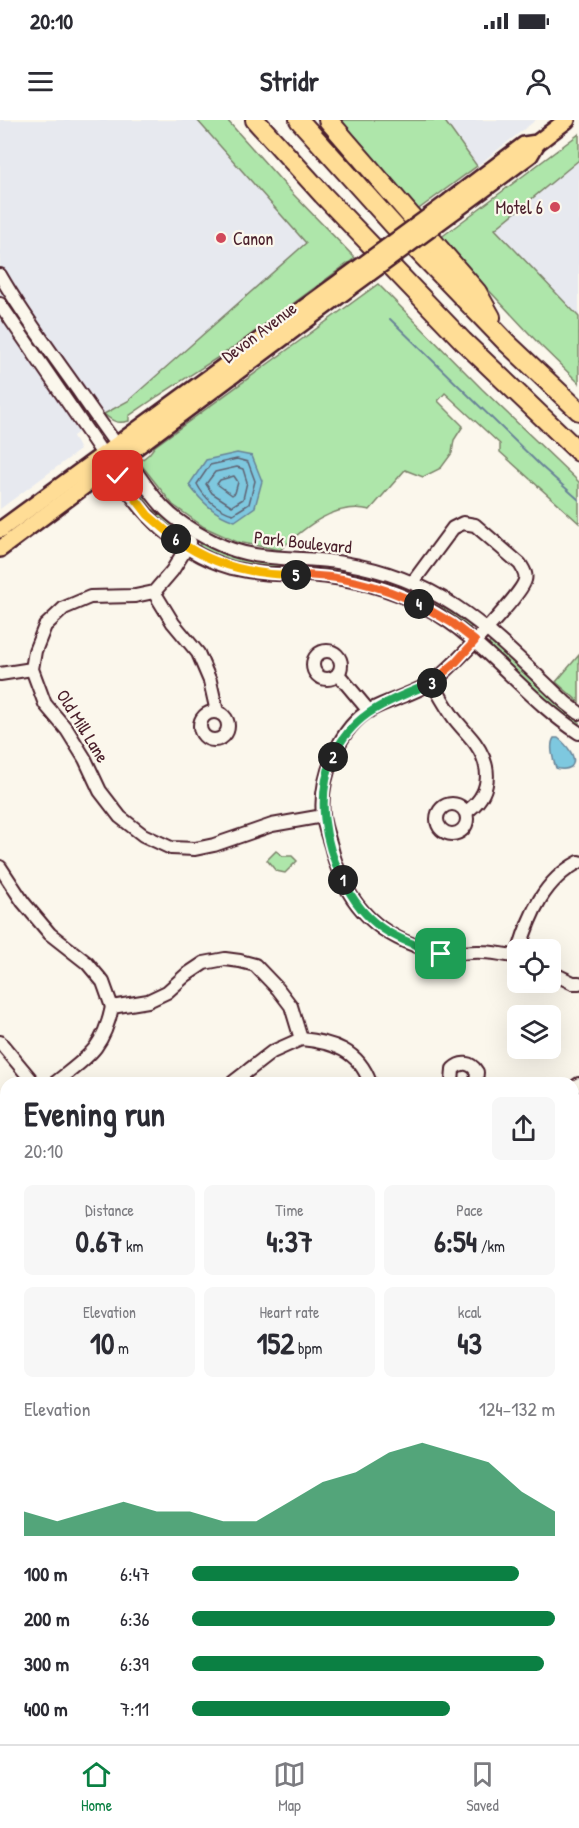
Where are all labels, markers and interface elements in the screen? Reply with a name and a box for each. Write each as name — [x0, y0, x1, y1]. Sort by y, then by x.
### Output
text: 20:10 — [30, 6, 73, 36]
text: Stridr — [260, 63, 319, 99]
icon: menu — [24, 65, 57, 98]
icon: person — [522, 65, 555, 98]
place label: Motel 6 — [496, 195, 543, 220]
marker: Motel 6 — [548, 200, 562, 214]
place label: Canon — [233, 226, 273, 251]
marker: Canon — [214, 231, 228, 245]
street label: Devon Avenue — [216, 296, 302, 368]
pin — [92, 450, 143, 501]
icon: check — [101, 459, 134, 492]
pin: 6 — [161, 524, 191, 554]
street label: Park Boulevard — [253, 524, 353, 560]
text: 6 — [173, 528, 179, 550]
pin: 5 — [281, 560, 311, 590]
text: 5 — [293, 564, 299, 586]
pin: 4 — [404, 589, 434, 619]
text: 4 — [416, 593, 422, 615]
pin: 3 — [417, 668, 447, 698]
text: 3 — [428, 672, 436, 694]
street label: Old Mill Lane — [51, 685, 115, 767]
pin: 2 — [318, 742, 348, 772]
text: 2 — [329, 746, 337, 768]
pin: 1 — [328, 865, 358, 895]
text: 1 — [340, 869, 346, 891]
pin — [415, 928, 466, 979]
icon: arrive — [424, 937, 457, 970]
map controls — [507, 939, 561, 1059]
button: locate — [507, 939, 561, 993]
button: layers — [507, 1005, 561, 1059]
text: Evening run — [24, 1092, 165, 1136]
button: share — [492, 1097, 555, 1160]
text: 20:10 — [24, 1137, 63, 1164]
text: Distance — [85, 1199, 134, 1221]
text: Time — [275, 1199, 304, 1221]
text: Pace — [456, 1199, 483, 1221]
text: 0.67 — [76, 1221, 122, 1261]
text: 4:37 — [266, 1221, 313, 1261]
text: 6:54 — [434, 1221, 477, 1261]
text: km — [122, 1235, 143, 1257]
text: /km — [477, 1235, 505, 1257]
text: Elevation — [83, 1301, 136, 1323]
text: Heart rate — [260, 1301, 319, 1323]
text: kcal — [458, 1301, 481, 1323]
text: 10 — [90, 1323, 114, 1363]
text: 152 — [257, 1323, 294, 1363]
text: 43 — [457, 1323, 482, 1363]
text: m — [114, 1337, 129, 1359]
text: bpm — [294, 1337, 322, 1359]
text: Elevation — [24, 1395, 90, 1422]
text: 124–132 m — [479, 1395, 555, 1422]
text: 100 m — [24, 1560, 67, 1587]
text: 6:47 — [120, 1560, 150, 1587]
text: 200 m — [24, 1605, 69, 1632]
text: 6:36 — [120, 1605, 150, 1632]
text: 300 m — [24, 1650, 69, 1677]
text: 6:39 — [120, 1650, 149, 1677]
text: 400 m — [24, 1695, 68, 1722]
text: 7:11 — [120, 1695, 149, 1722]
tab: Home — [80, 1758, 113, 1816]
tab: Map — [273, 1758, 306, 1816]
tab: Saved — [466, 1758, 499, 1816]

